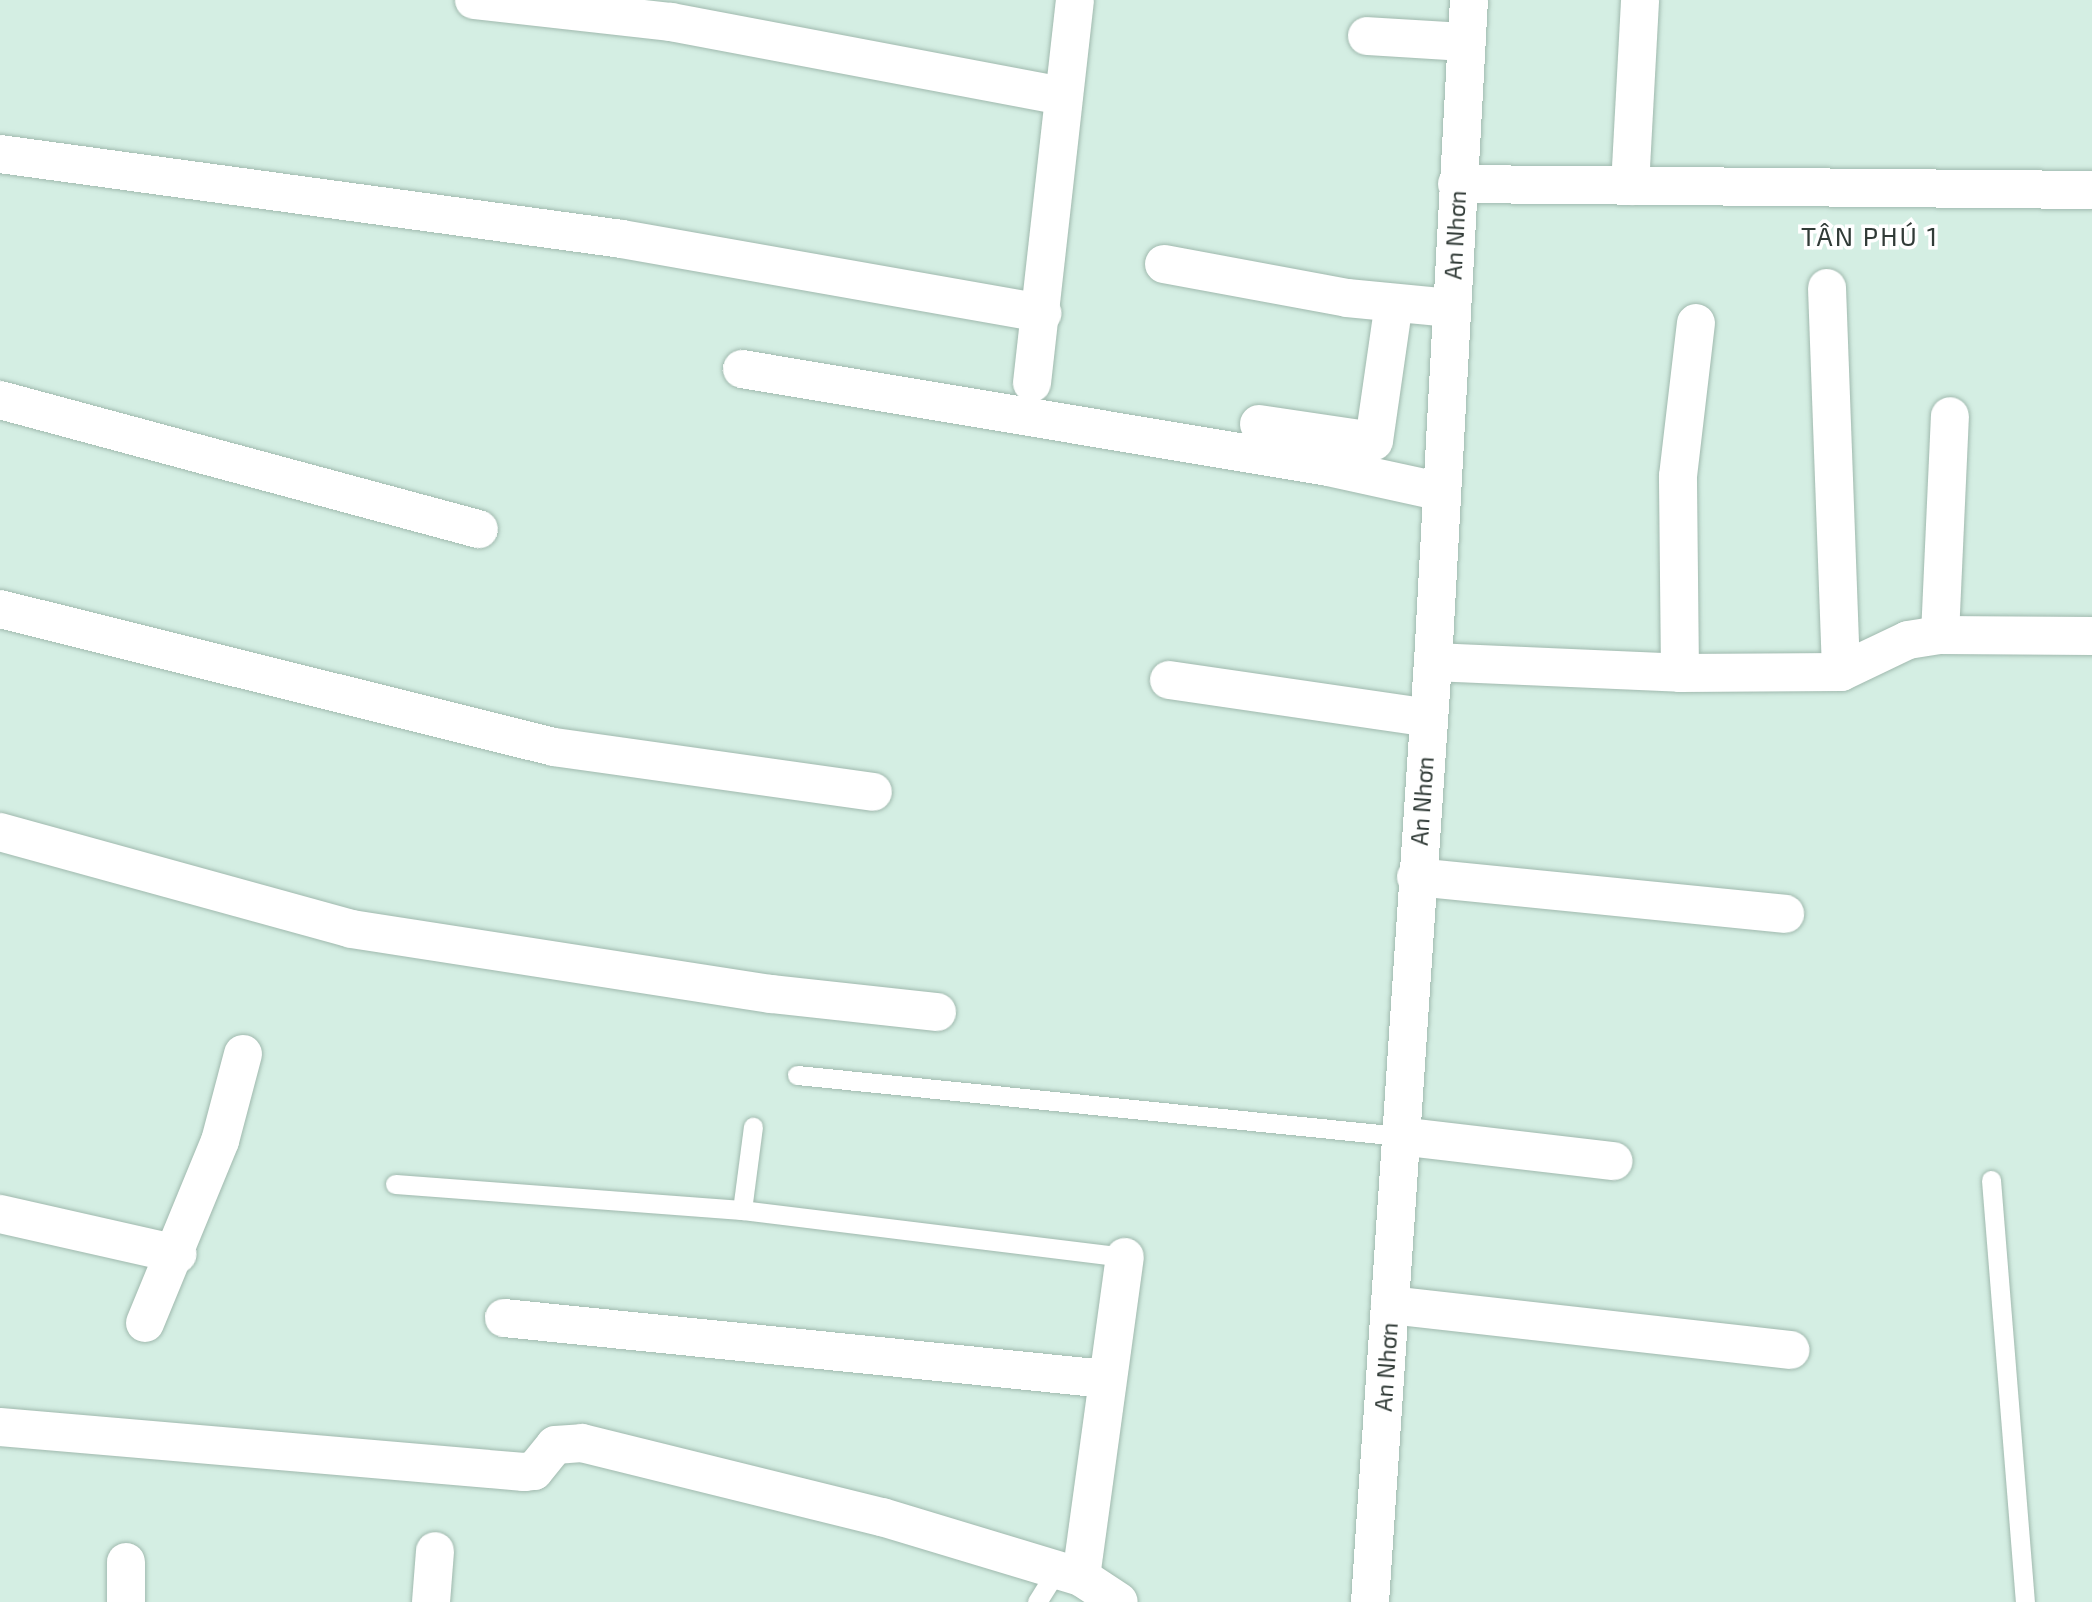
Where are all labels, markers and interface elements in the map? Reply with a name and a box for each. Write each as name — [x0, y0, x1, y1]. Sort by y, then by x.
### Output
street label: An Nhơn — [1439, 190, 1471, 280]
district label: TÂN PHÚ 1 — [1802, 220, 1938, 252]
street label: An Nhơn — [1405, 756, 1439, 846]
street label: An Nhơn — [1369, 1322, 1403, 1412]

